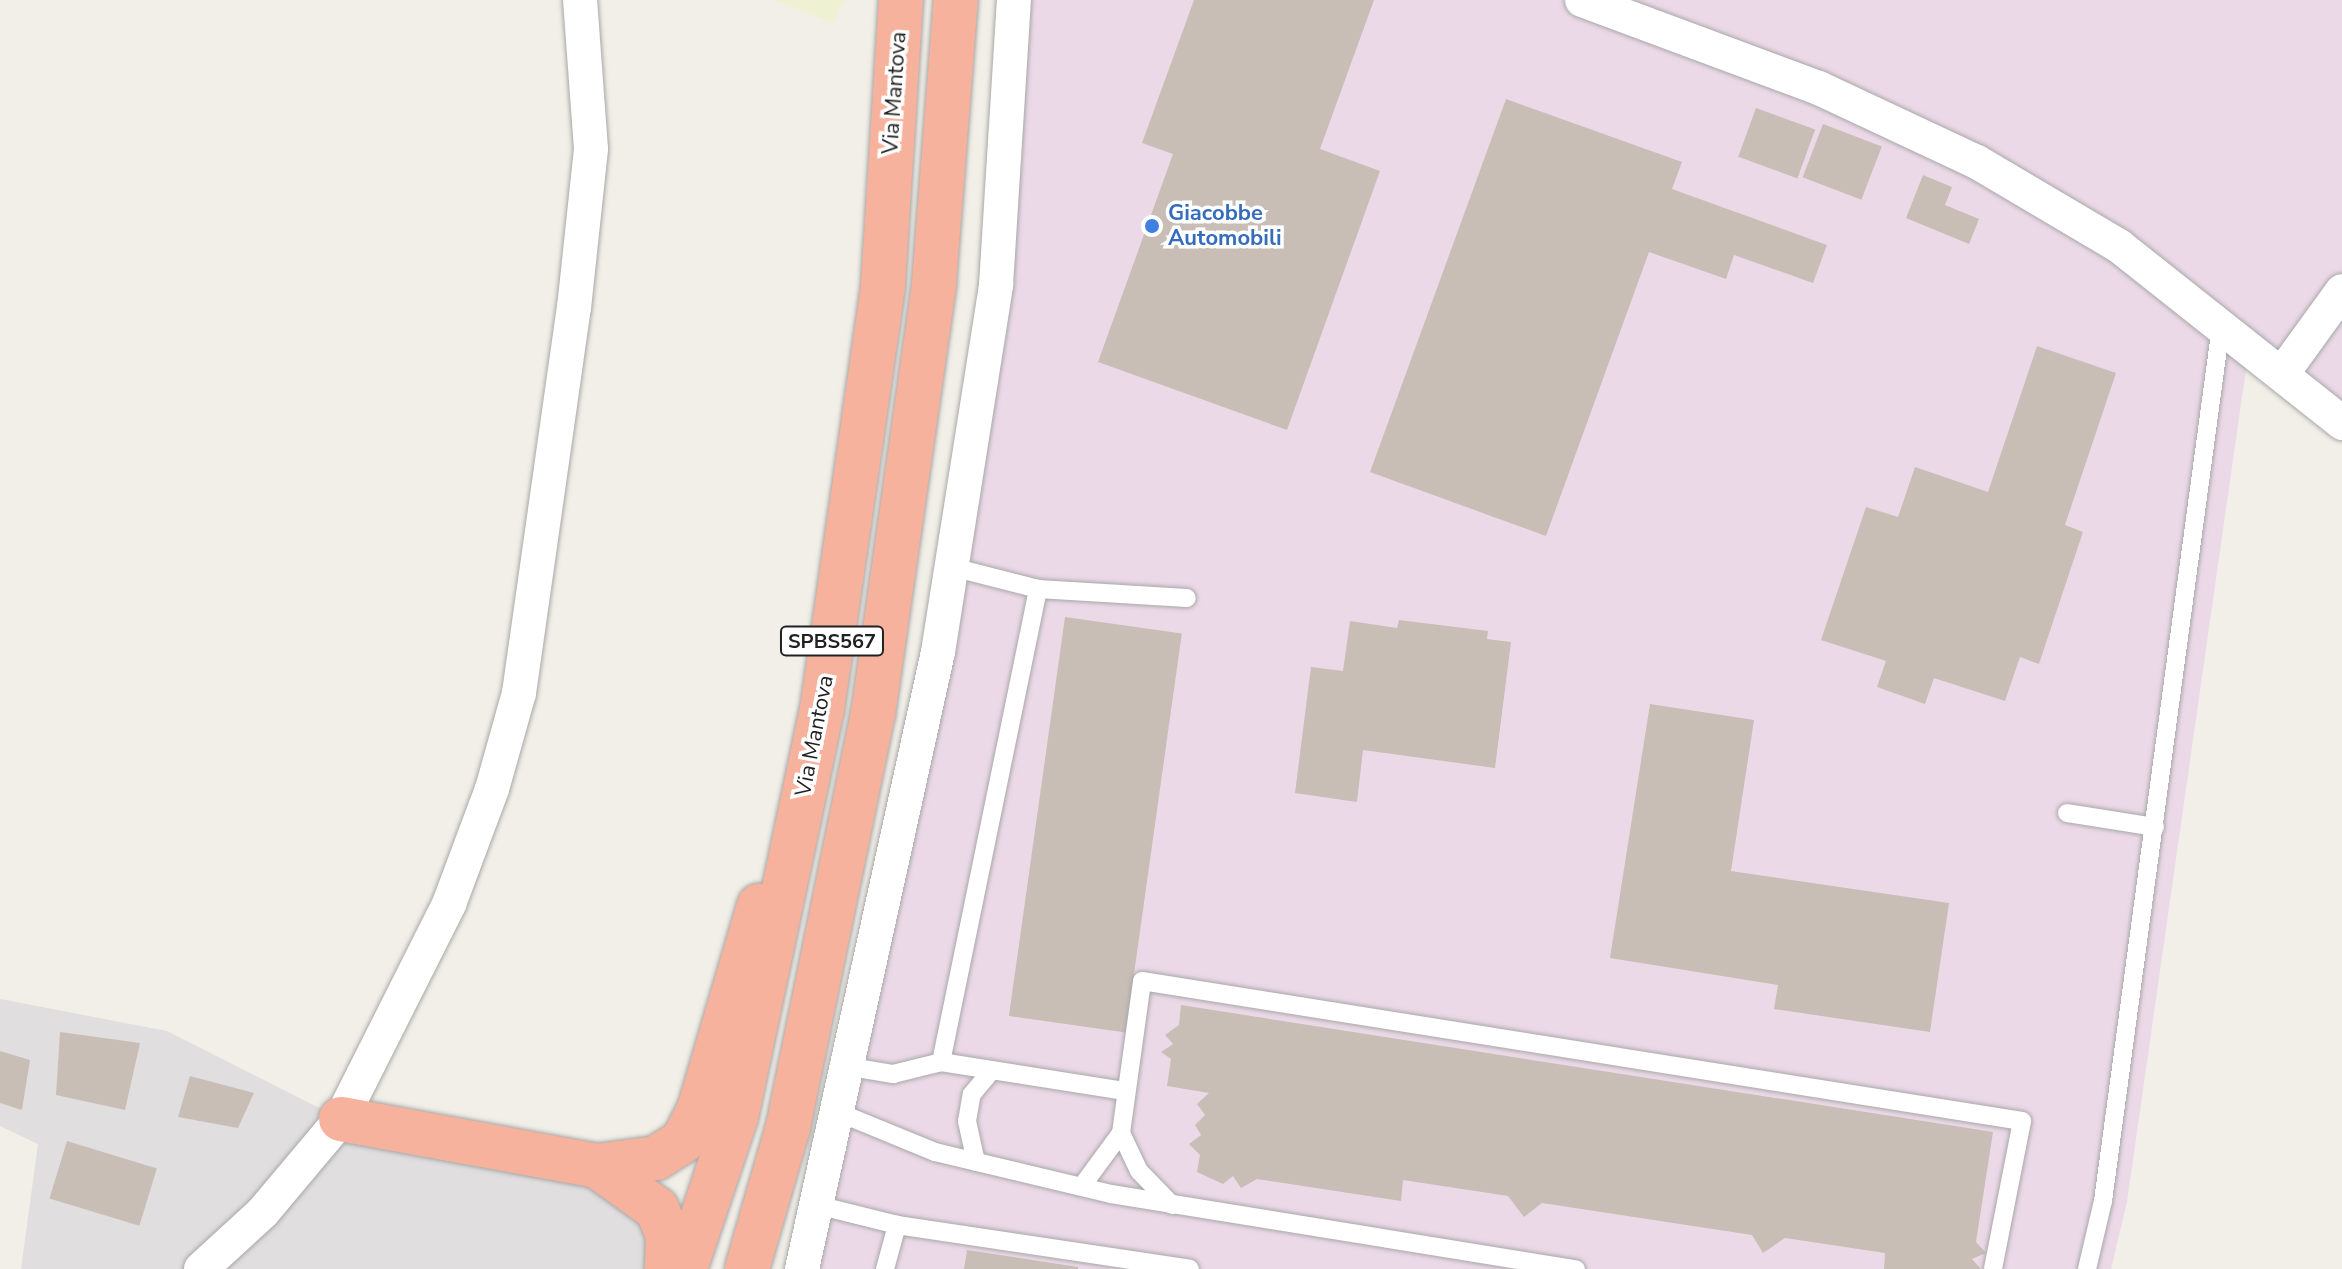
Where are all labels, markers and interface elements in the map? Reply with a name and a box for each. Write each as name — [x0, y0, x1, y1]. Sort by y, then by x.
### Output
street label: Via Mantova — [878, 31, 912, 155]
place label: Giacobbe Automobili — [1168, 200, 1282, 252]
marker: Giacobbe Automobili — [1143, 217, 1161, 235]
road number: SPBS567 — [778, 625, 886, 657]
street label: Via Mantova — [790, 673, 840, 799]

